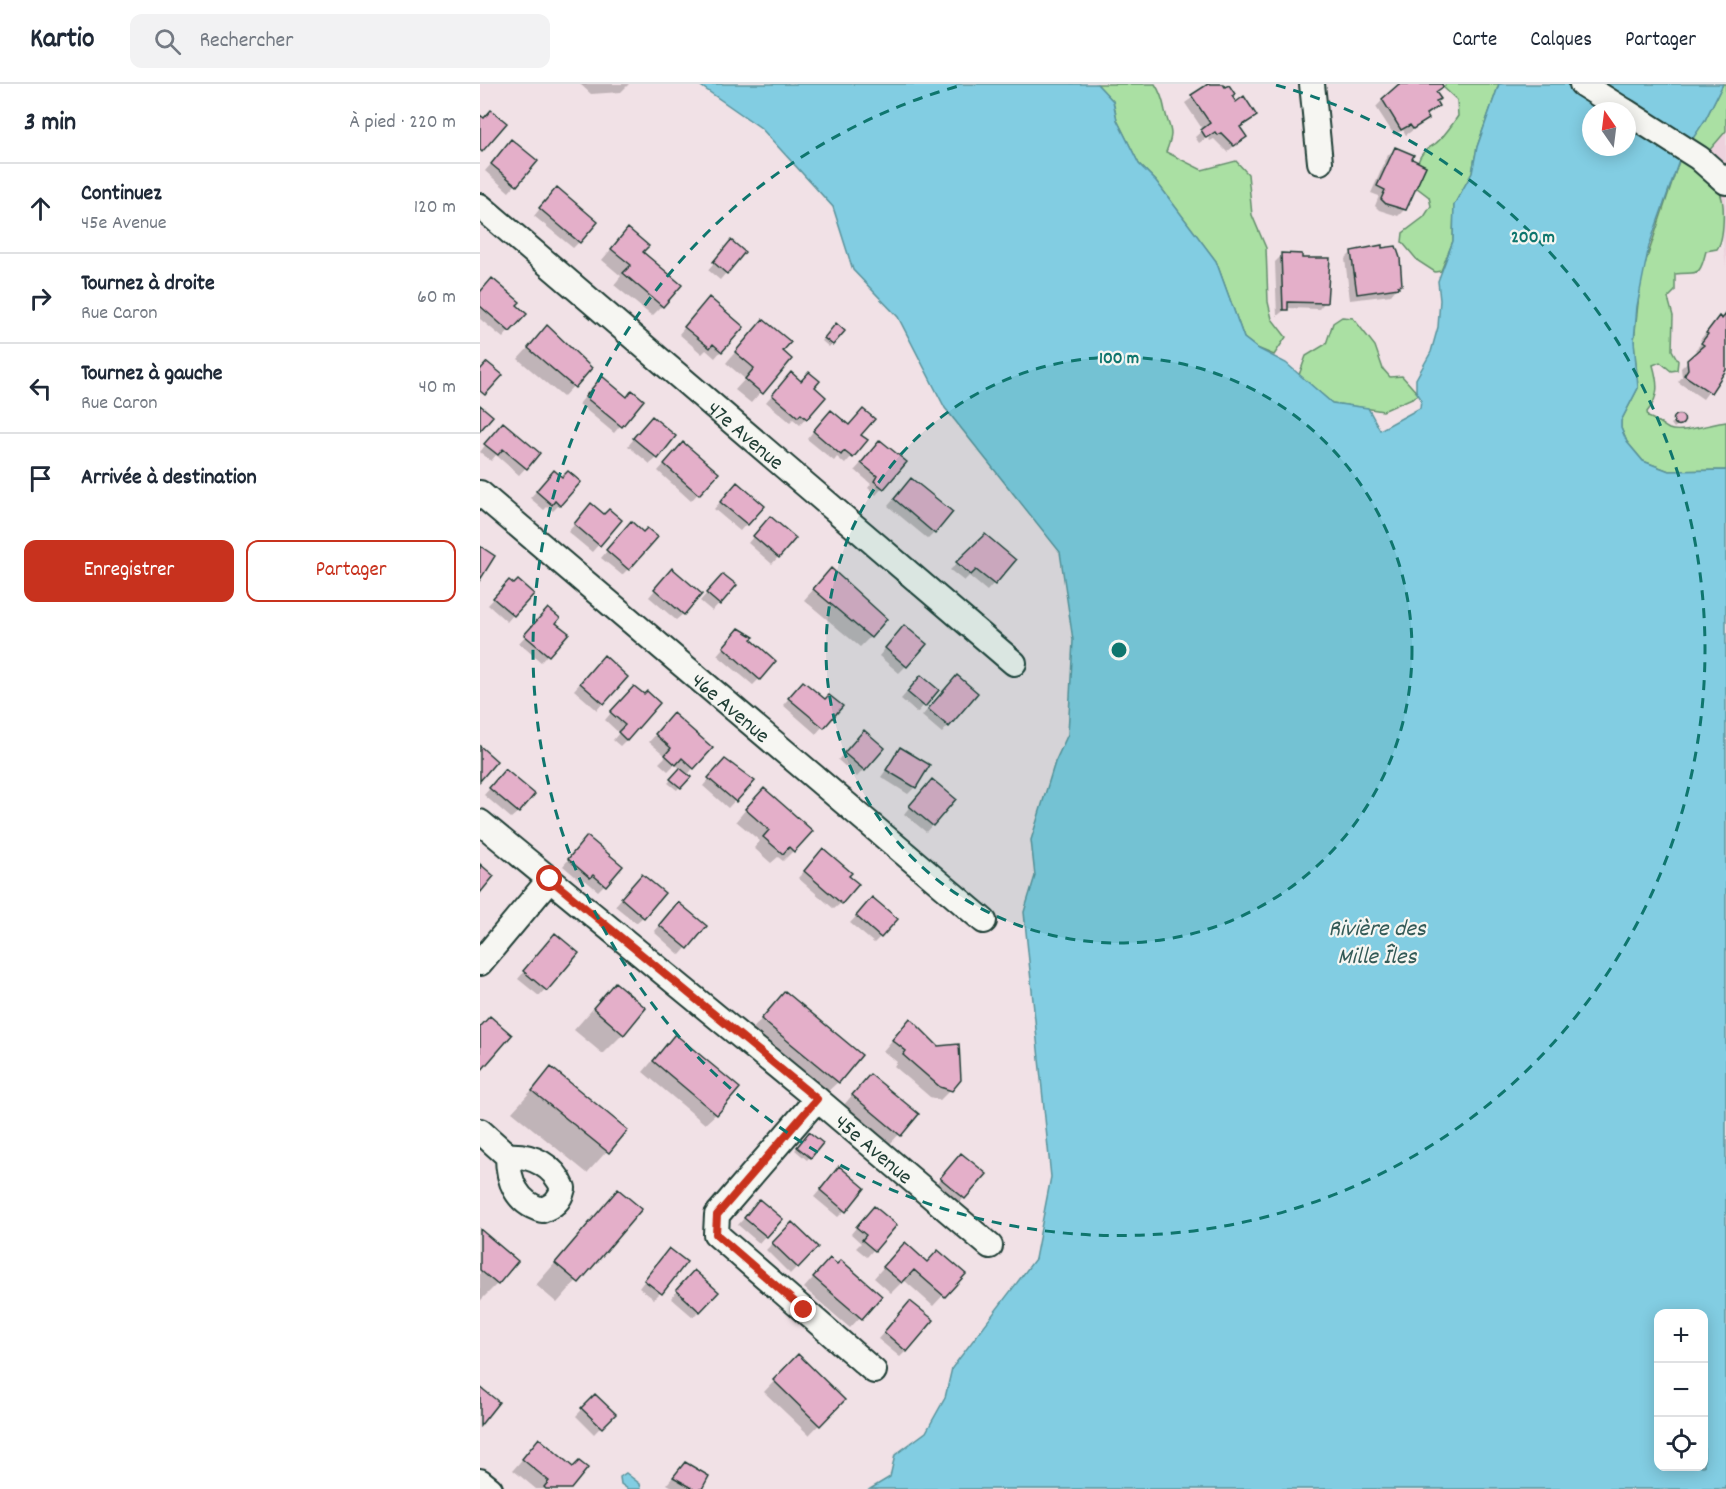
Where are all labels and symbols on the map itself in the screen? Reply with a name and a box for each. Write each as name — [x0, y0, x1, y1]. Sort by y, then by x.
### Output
north arrow — [1582, 102, 1636, 156]
text: 200 m — [1511, 226, 1555, 251]
text: 100 m — [1099, 347, 1139, 372]
street label: 47e Avenue — [699, 395, 790, 479]
centre of rings — [1109, 640, 1129, 660]
street label: 46e Avenue — [683, 667, 775, 752]
route start — [536, 865, 562, 891]
water label: Rivière des Mille Îles — [1328, 913, 1427, 975]
street label: 45e Avenue — [827, 1108, 918, 1193]
route end — [790, 1296, 816, 1322]

